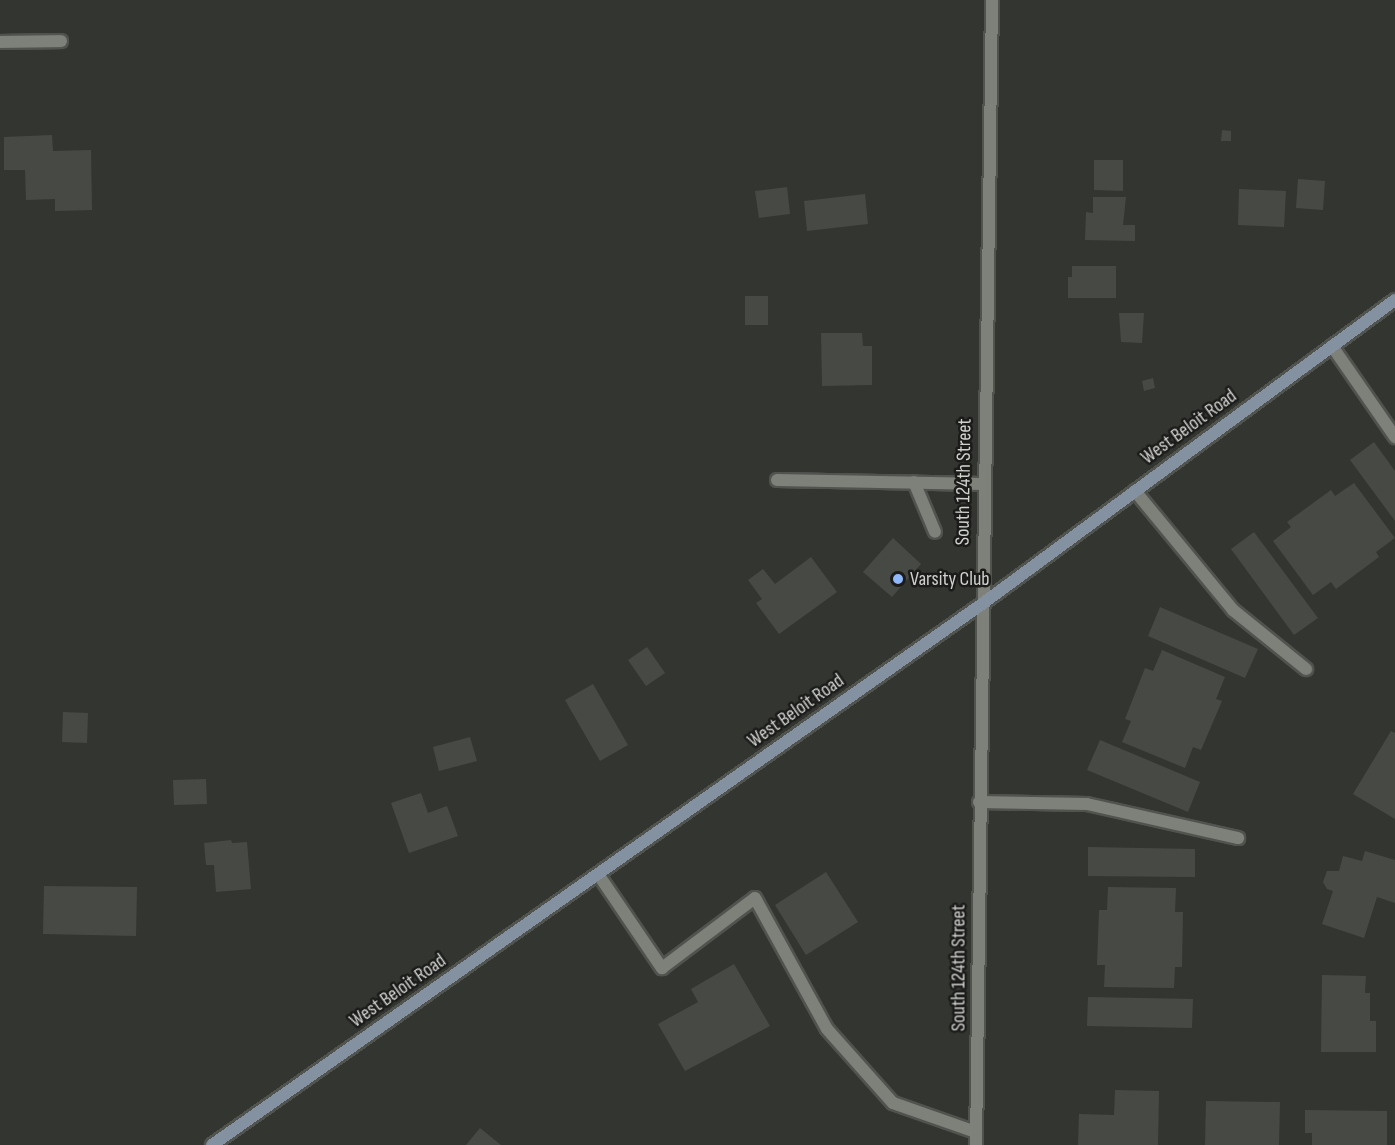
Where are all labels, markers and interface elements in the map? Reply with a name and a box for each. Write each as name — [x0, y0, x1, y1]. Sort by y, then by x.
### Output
street label: West Beloit Road — [1136, 384, 1242, 470]
street label: South 124th Street — [951, 418, 977, 546]
place label: Varsity Club — [910, 567, 990, 591]
marker: Varsity Club — [891, 572, 905, 586]
street label: West Beloit Road — [743, 669, 849, 753]
street label: South 124th Street — [947, 905, 971, 1031]
street label: West Beloit Road — [345, 949, 451, 1033]

